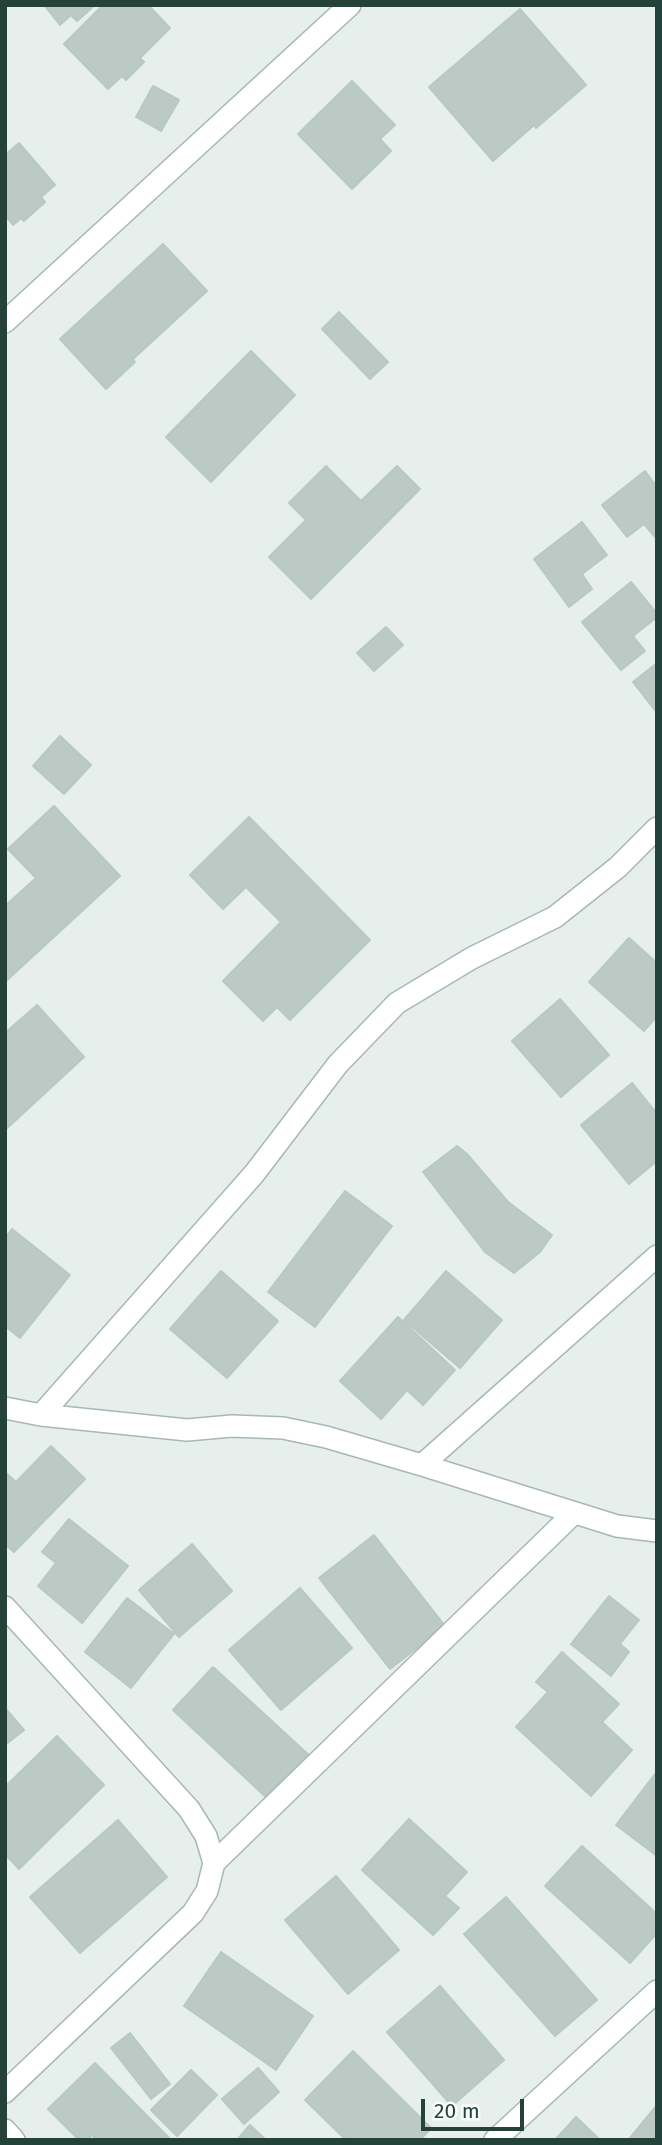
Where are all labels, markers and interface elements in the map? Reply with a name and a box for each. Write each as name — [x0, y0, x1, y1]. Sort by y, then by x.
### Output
scale bar — [424, 2086, 527, 2130]
text: 20 m — [434, 2098, 480, 2124]

